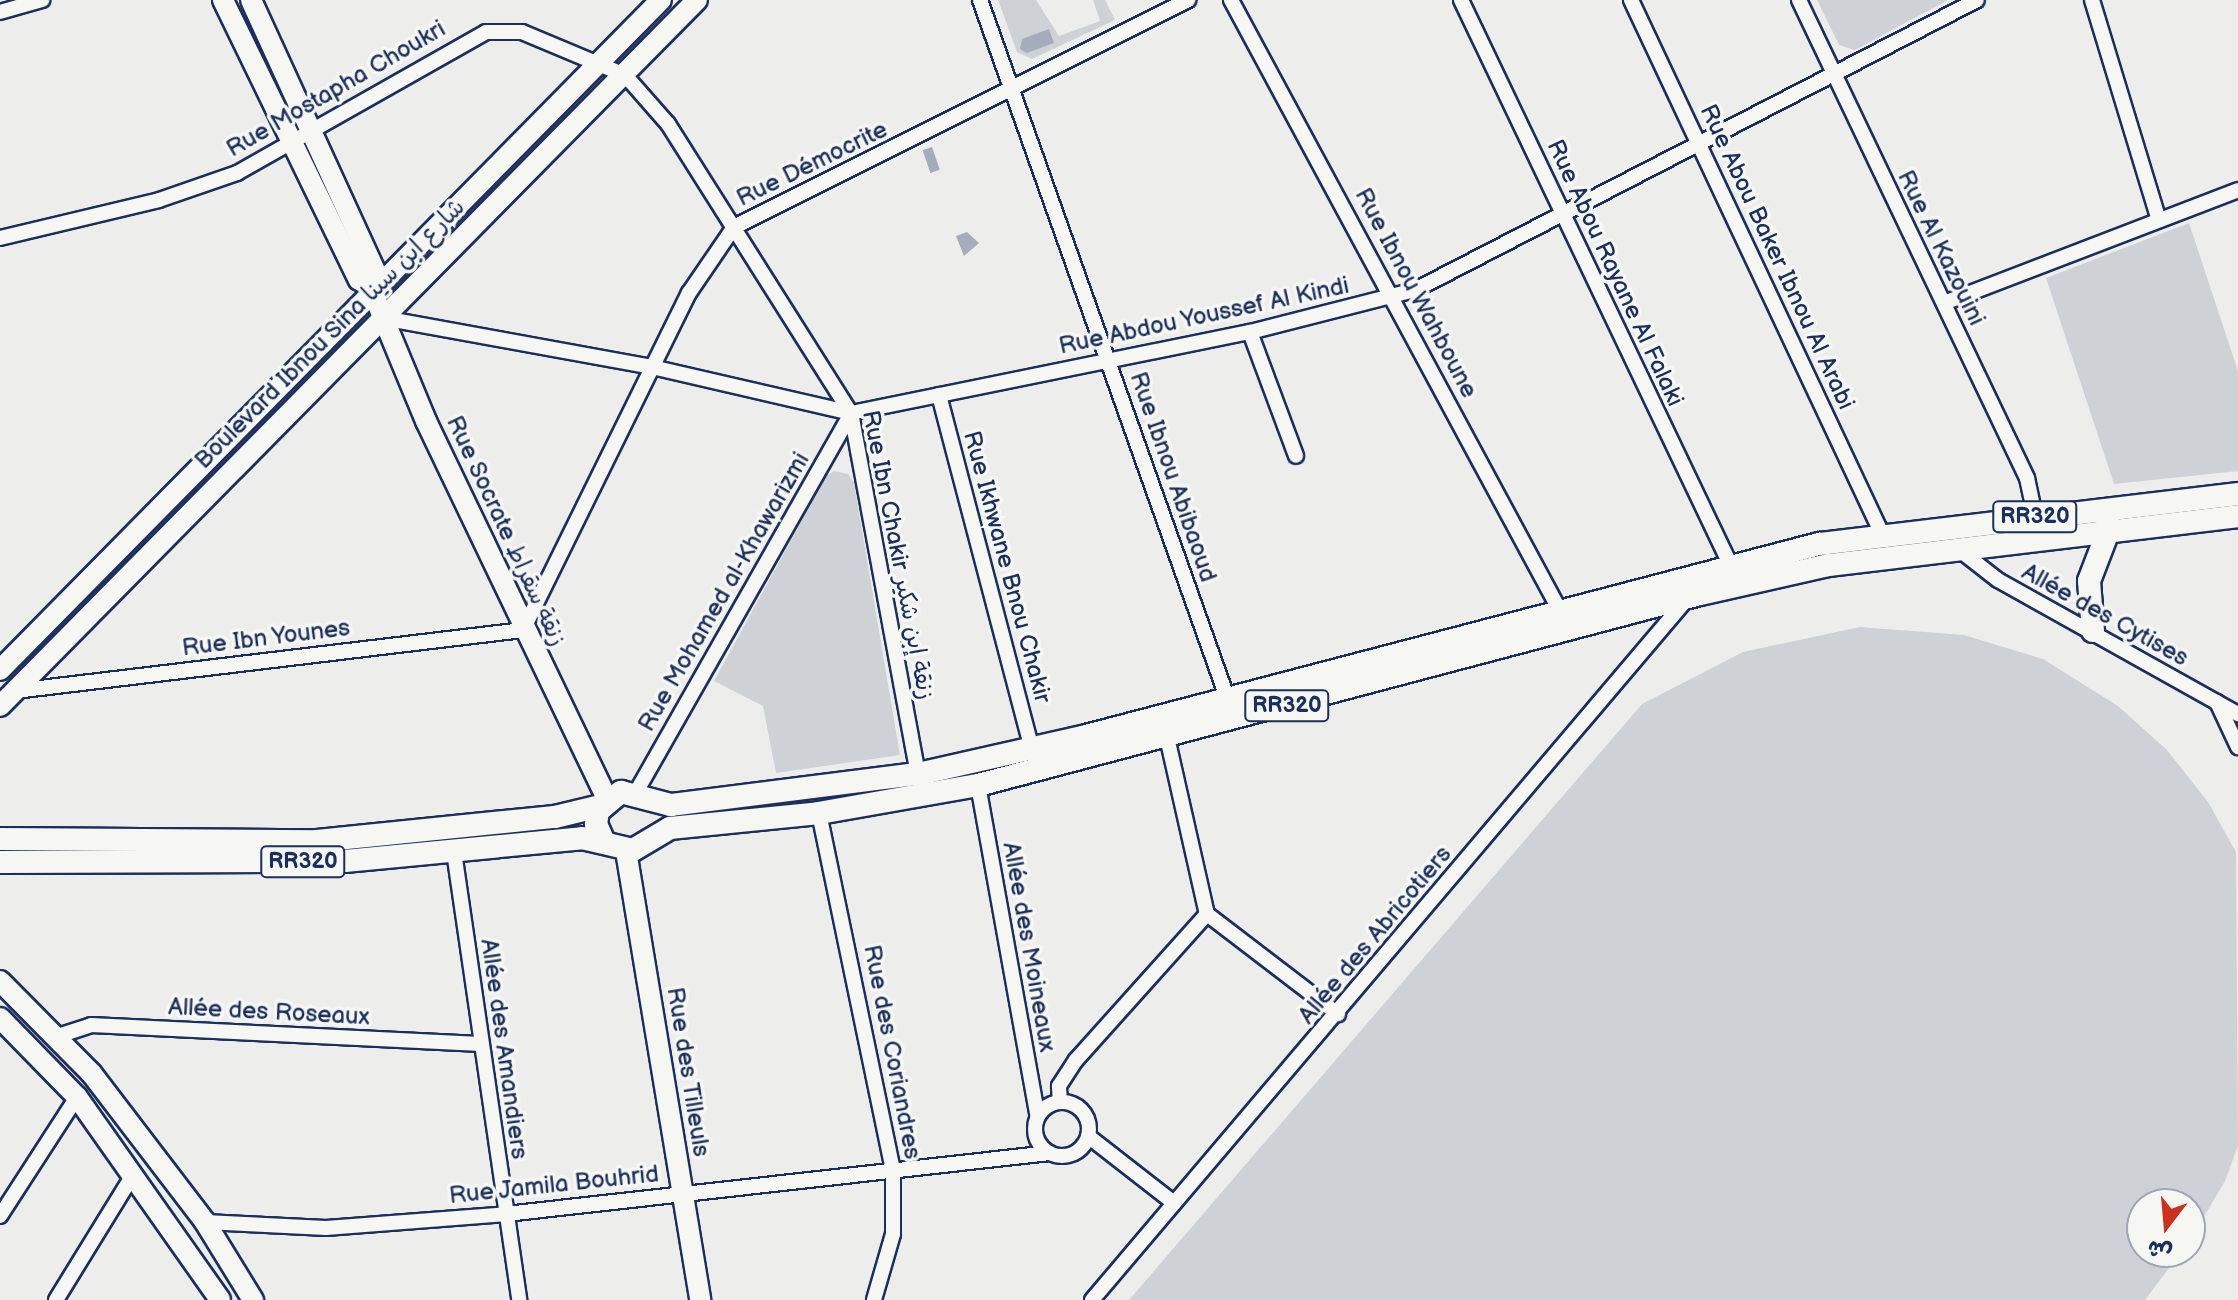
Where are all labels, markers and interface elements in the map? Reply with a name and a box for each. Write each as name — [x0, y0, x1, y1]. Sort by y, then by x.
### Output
street label: Rue Mostapha Choukri — [221, 15, 451, 163]
street label: Rue Abou Baker Ibnou Al Arabi — [1694, 100, 1860, 414]
street label: Rue Démocrite — [732, 115, 892, 213]
street label: Rue Abou Rayane Al Falaki — [1540, 135, 1690, 411]
street label: Rue Al Kazouini — [1891, 166, 1991, 330]
street label: Rue Ibnou Wahboune — [1348, 183, 1484, 403]
street label: Boulevard Ibnou Sina شارع ابن سينا — [189, 193, 471, 475]
street label: Rue Abdou Youssef Al Kindi — [1056, 271, 1352, 361]
street label: Rue Ibnou Abibaoud — [1124, 368, 1222, 586]
street label: Rue Ibn Chakir زنقة إبن شكير — [856, 408, 940, 702]
street label: Rue Socrate زنقة سقراط — [440, 411, 572, 651]
street label: Rue Ikhwane Bnou Chakir — [957, 428, 1057, 706]
street label: Rue Mohamed al-Khawarizmi — [632, 447, 816, 737]
road number: RR320 — [1991, 499, 2079, 535]
street label: Allée des Cytises — [2017, 557, 2193, 673]
street label: Rue Ibn Younes — [180, 613, 352, 663]
road number: RR320 — [1243, 688, 1331, 724]
street label: Allée des Moineaux — [996, 840, 1062, 1054]
street label: Allée des Abricotiers — [1292, 840, 1458, 1030]
road number: RR320 — [259, 844, 347, 880]
street label: Allée des Amandiers — [474, 937, 534, 1161]
street label: Rue des Coriandres — [857, 942, 927, 1162]
street label: Rue des Tilleuls — [660, 985, 716, 1159]
street label: Allée des Roseaux — [168, 992, 370, 1032]
street label: Rue Jamila Bouhrid — [447, 1160, 661, 1210]
north arrow — [2126, 1188, 2206, 1268]
text: ش — [2144, 1233, 2175, 1266]

